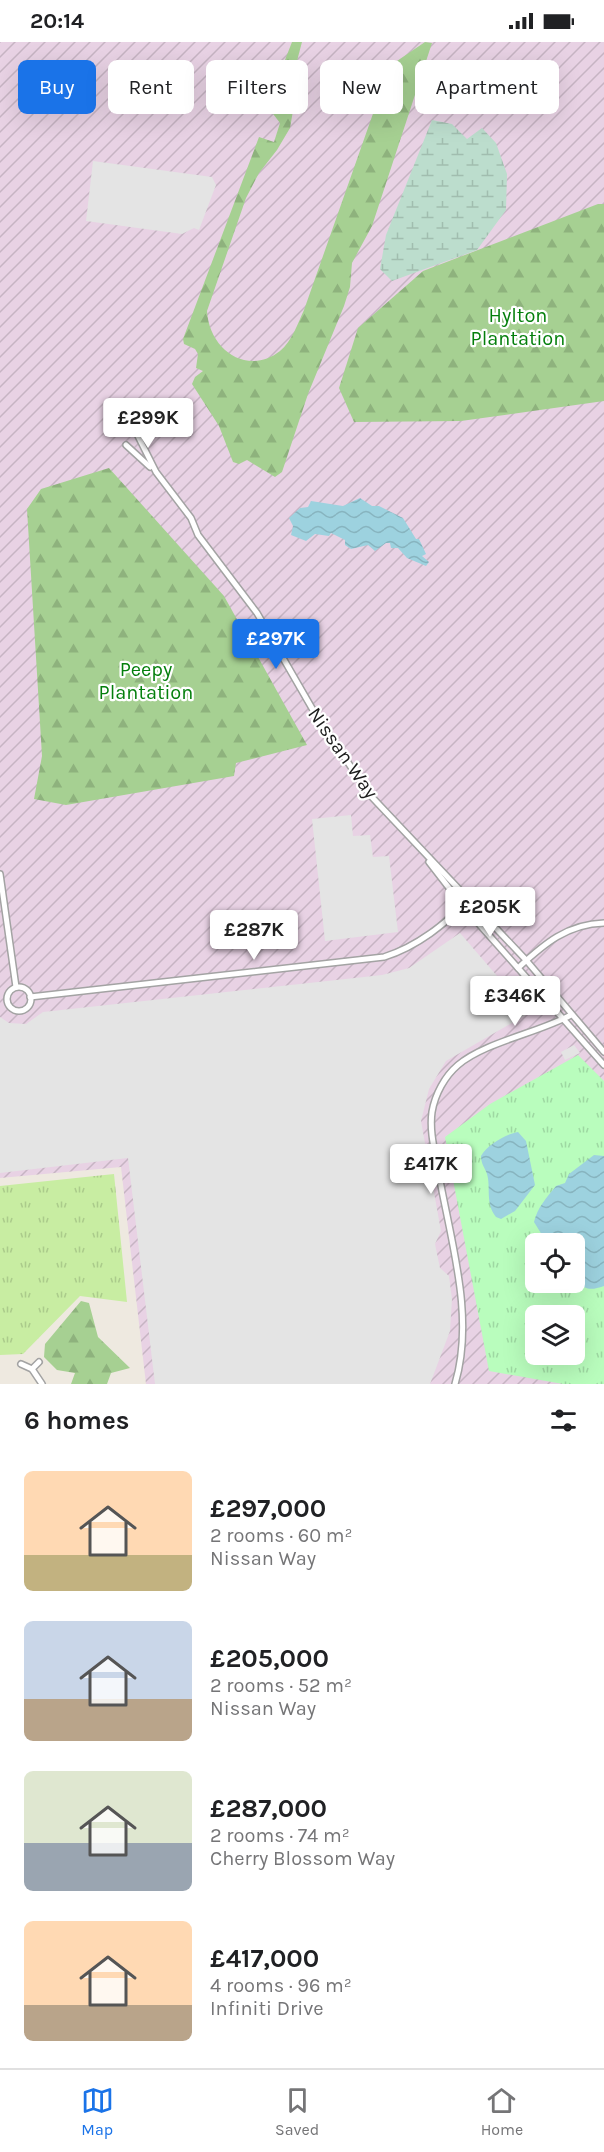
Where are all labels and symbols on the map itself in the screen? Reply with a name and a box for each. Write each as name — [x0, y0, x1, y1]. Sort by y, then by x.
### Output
park label: Hylton Plantation — [471, 304, 565, 350]
pin: £299K — [106, 398, 190, 449]
pin: £297K — [234, 619, 318, 670]
park label: Peepy Plantation — [99, 658, 193, 704]
street label: Nissan Way — [303, 703, 383, 803]
pin: £205K — [448, 887, 532, 938]
pin: £287K — [212, 910, 296, 961]
pin: £346K — [473, 976, 557, 1027]
pin: £417K — [389, 1144, 473, 1195]

